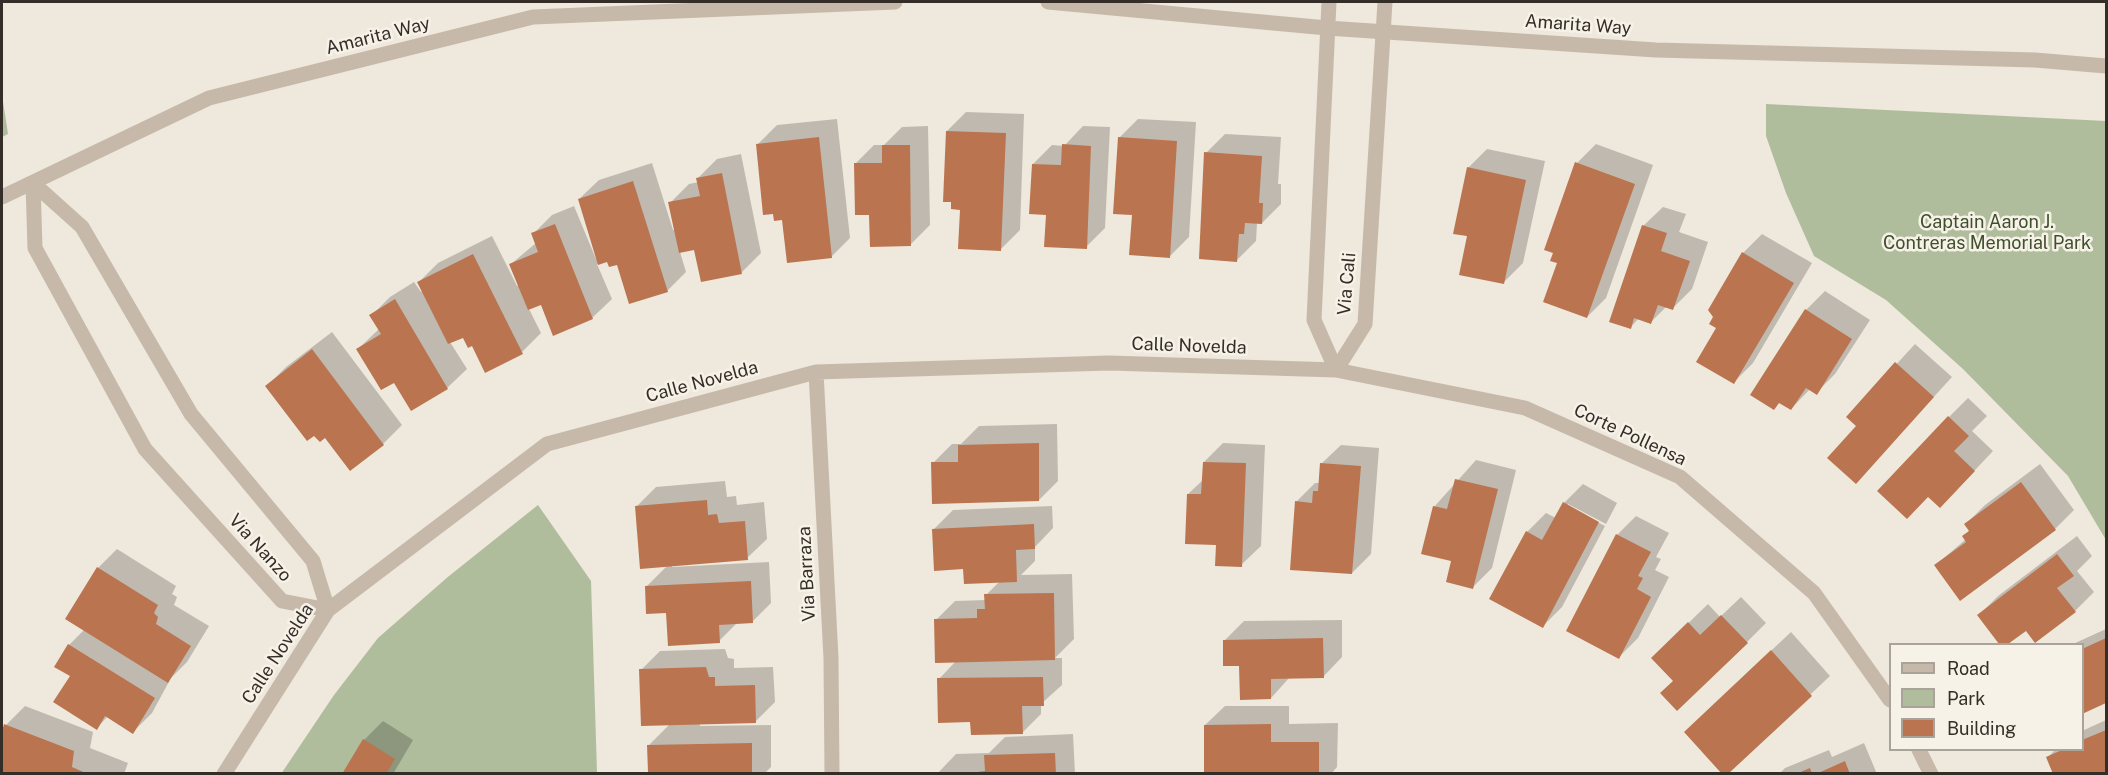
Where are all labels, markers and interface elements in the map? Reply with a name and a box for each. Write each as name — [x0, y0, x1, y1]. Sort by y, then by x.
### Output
street label: Amarita Way — [1524, 11, 1632, 39]
street label: Amarita Way — [324, 13, 432, 59]
park label: Captain Aaron J. Contreras Memorial Park — [1883, 211, 2091, 254]
street label: Via Cali — [1333, 252, 1361, 316]
street label: Calle Novelda — [1131, 333, 1247, 359]
street label: Calle Novelda — [644, 357, 760, 407]
street label: Corte Pollensa — [1570, 399, 1690, 471]
street label: Via Nanzo — [224, 510, 296, 586]
street label: Via Barraza — [794, 526, 820, 622]
street label: Calle Novelda — [238, 600, 318, 708]
legend — [1889, 643, 2084, 751]
text: Road — [1947, 658, 1990, 679]
text: Park — [1947, 688, 1985, 709]
text: Building — [1947, 718, 2016, 739]

